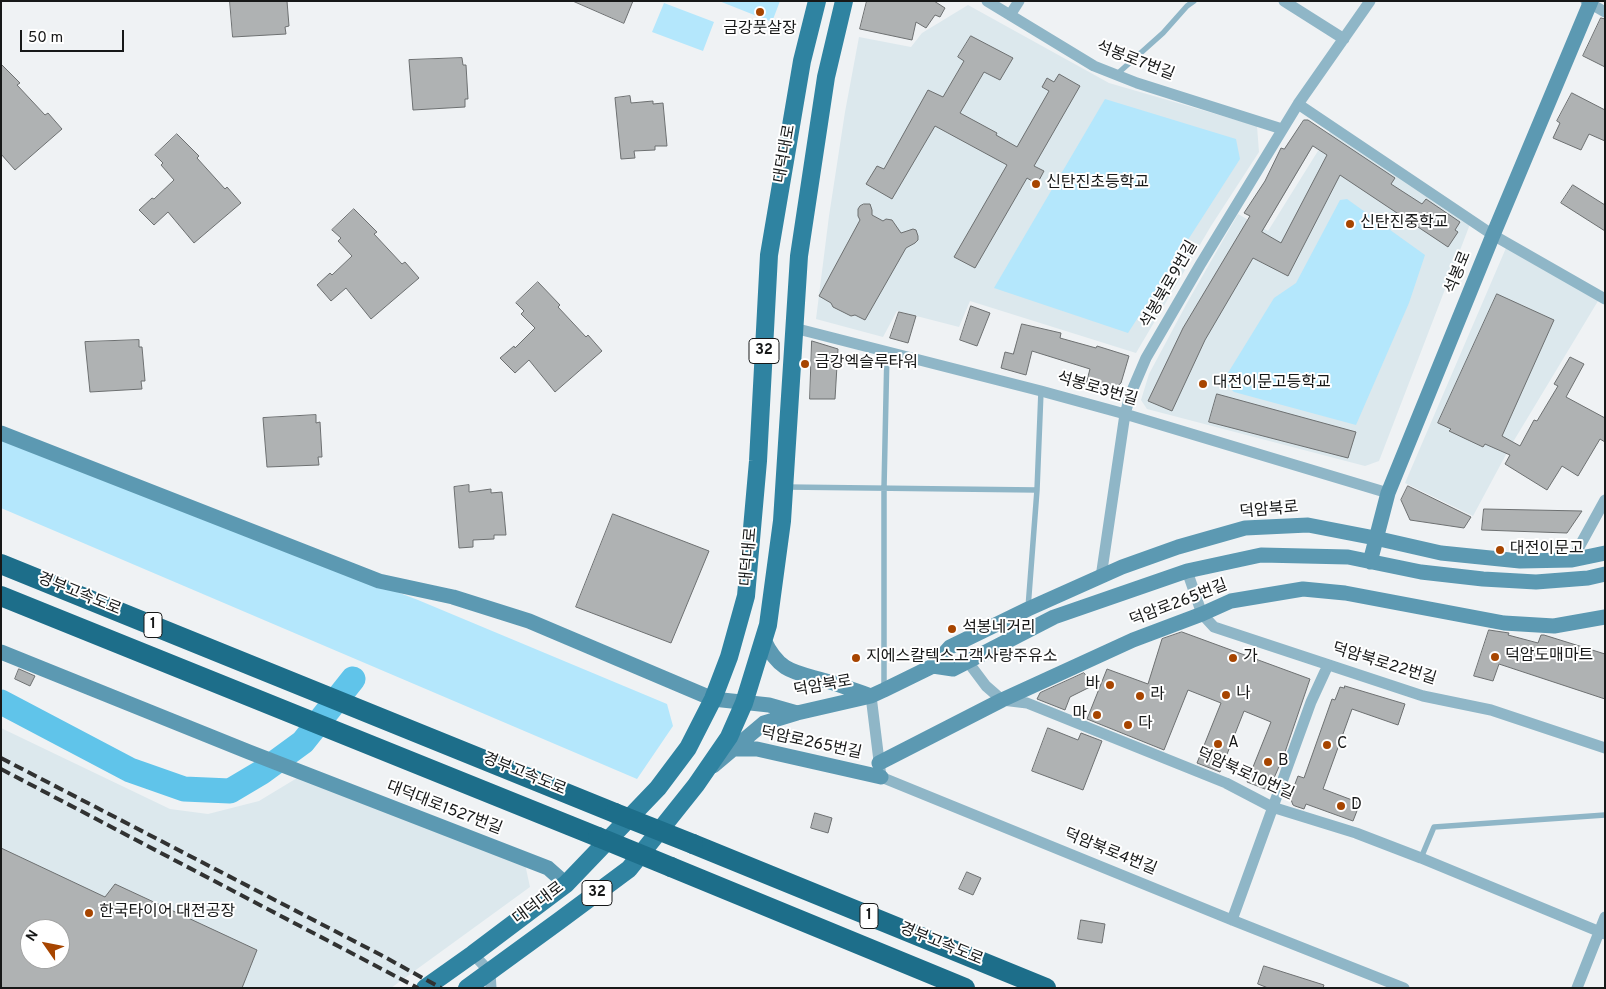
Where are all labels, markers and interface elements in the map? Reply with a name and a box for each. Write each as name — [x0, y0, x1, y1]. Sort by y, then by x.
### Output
marker: 금강풋살장 — [754, 6, 766, 18]
scale bar — [22, 20, 126, 52]
place label: 금강풋살장 — [723, 20, 797, 40]
text: 50 m — [28, 29, 63, 48]
street label: 석봉로7번길 — [1093, 38, 1177, 86]
street label: 대덕대로 — [771, 123, 801, 185]
place label: 신탄진초등학교 — [1046, 174, 1149, 194]
marker: 신탄진초등학교 — [1030, 178, 1042, 190]
place label: 신탄진중학교 — [1360, 214, 1448, 234]
marker: 신탄진중학교 — [1344, 218, 1356, 230]
street label: 석봉북로9번길 — [1137, 238, 1203, 332]
street label: 석봉로 — [1442, 249, 1476, 297]
road number: 32 — [749, 338, 779, 364]
place label: 금강엑슬루타워 — [815, 354, 918, 374]
marker: 금강엑슬루타워 — [799, 358, 811, 370]
street label: 석봉로3번길 — [1054, 369, 1140, 411]
place label: 대전이문고등학교 — [1213, 374, 1331, 394]
marker: 대전이문고등학교 — [1197, 378, 1209, 390]
street label: 덕암북로 — [1239, 499, 1299, 523]
street label: 대덕대로 — [738, 527, 762, 587]
place label: 대전이문고 — [1510, 540, 1584, 560]
marker: 대전이문고 — [1494, 544, 1506, 556]
street label: 경부고속도로 — [34, 570, 124, 620]
street label: 덕암로265번길 — [1128, 577, 1230, 631]
road number: 1 — [144, 612, 162, 638]
place label: 석봉네거리 — [962, 619, 1036, 639]
marker: 석봉네거리 — [946, 623, 958, 635]
street label: 덕암북로22번길 — [1330, 640, 1438, 690]
place label: 덕암도매마트 — [1505, 647, 1593, 667]
place label: 지에스칼텍스고객사랑주유소 — [866, 648, 1057, 668]
place label: 가 — [1243, 648, 1258, 668]
marker: 덕암도매마트 — [1489, 651, 1501, 663]
marker: 지에스칼텍스고객사랑주유소 — [850, 652, 862, 664]
marker: 가 — [1227, 652, 1239, 664]
street label: 덕암북로 — [792, 672, 854, 702]
place label: 바 — [1085, 675, 1100, 695]
marker: 바 — [1104, 679, 1116, 691]
place label: 나 — [1236, 685, 1251, 705]
place label: 라 — [1150, 686, 1165, 706]
marker: 나 — [1220, 689, 1232, 701]
marker: 라 — [1134, 690, 1146, 702]
place label: 마 — [1072, 705, 1087, 725]
marker: 마 — [1091, 709, 1103, 721]
place label: 다 — [1138, 715, 1153, 735]
marker: 다 — [1122, 719, 1134, 731]
street label: 덕암로265번길 — [759, 724, 863, 764]
place label: A — [1228, 734, 1239, 754]
place label: C — [1337, 735, 1347, 755]
marker: A — [1212, 738, 1224, 750]
marker: C — [1321, 739, 1333, 751]
street label: 덕암북로10번길 — [1193, 745, 1297, 805]
street label: 경부고속도로 — [479, 750, 569, 800]
place label: B — [1278, 752, 1288, 772]
marker: B — [1262, 756, 1274, 768]
street label: 대덕대로1527번길 — [384, 778, 504, 840]
place label: D — [1351, 796, 1362, 816]
marker: D — [1335, 800, 1347, 812]
street label: 덕암북로4번길 — [1061, 826, 1159, 880]
street label: 대덕대로 — [510, 879, 568, 929]
road number: 32 — [582, 880, 612, 906]
place label: 한국타이어 대전공장 — [99, 903, 235, 923]
road number: 1 — [860, 904, 878, 928]
marker: 한국타이어 대전공장 — [83, 907, 95, 919]
north arrow — [20, 919, 70, 969]
street label: 경부고속도로 — [896, 920, 986, 970]
text: N — [23, 927, 43, 945]

